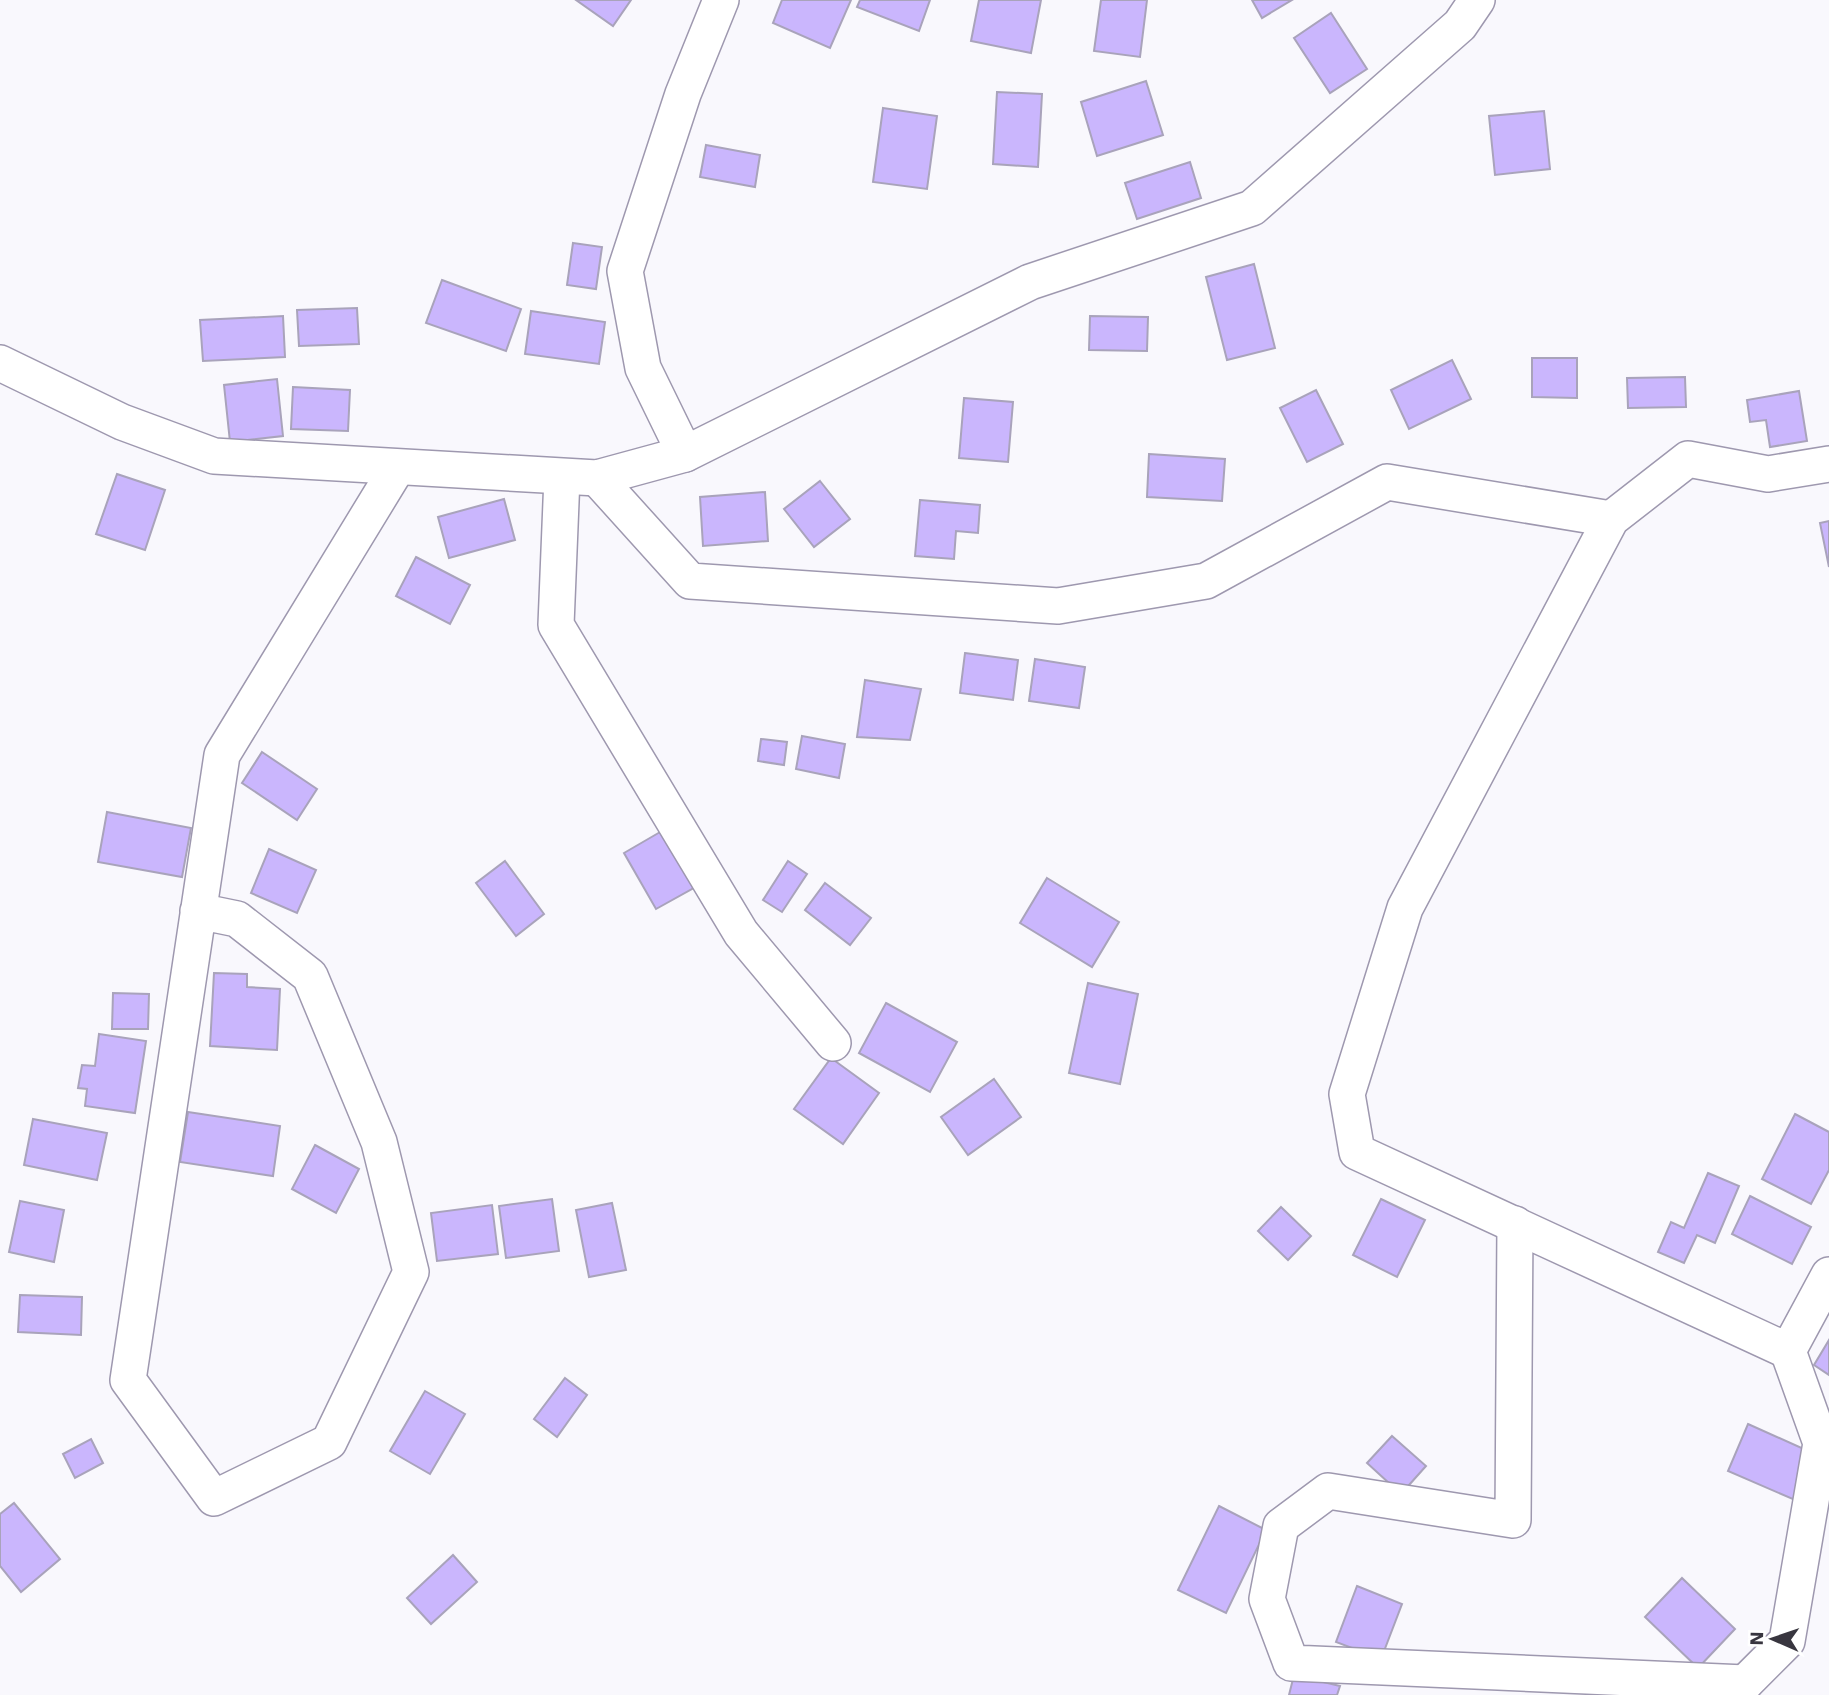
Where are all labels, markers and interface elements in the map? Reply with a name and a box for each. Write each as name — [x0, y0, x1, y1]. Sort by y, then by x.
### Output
north arrow — [1738, 1604, 1808, 1674]
text: N — [1745, 1631, 1768, 1646]

